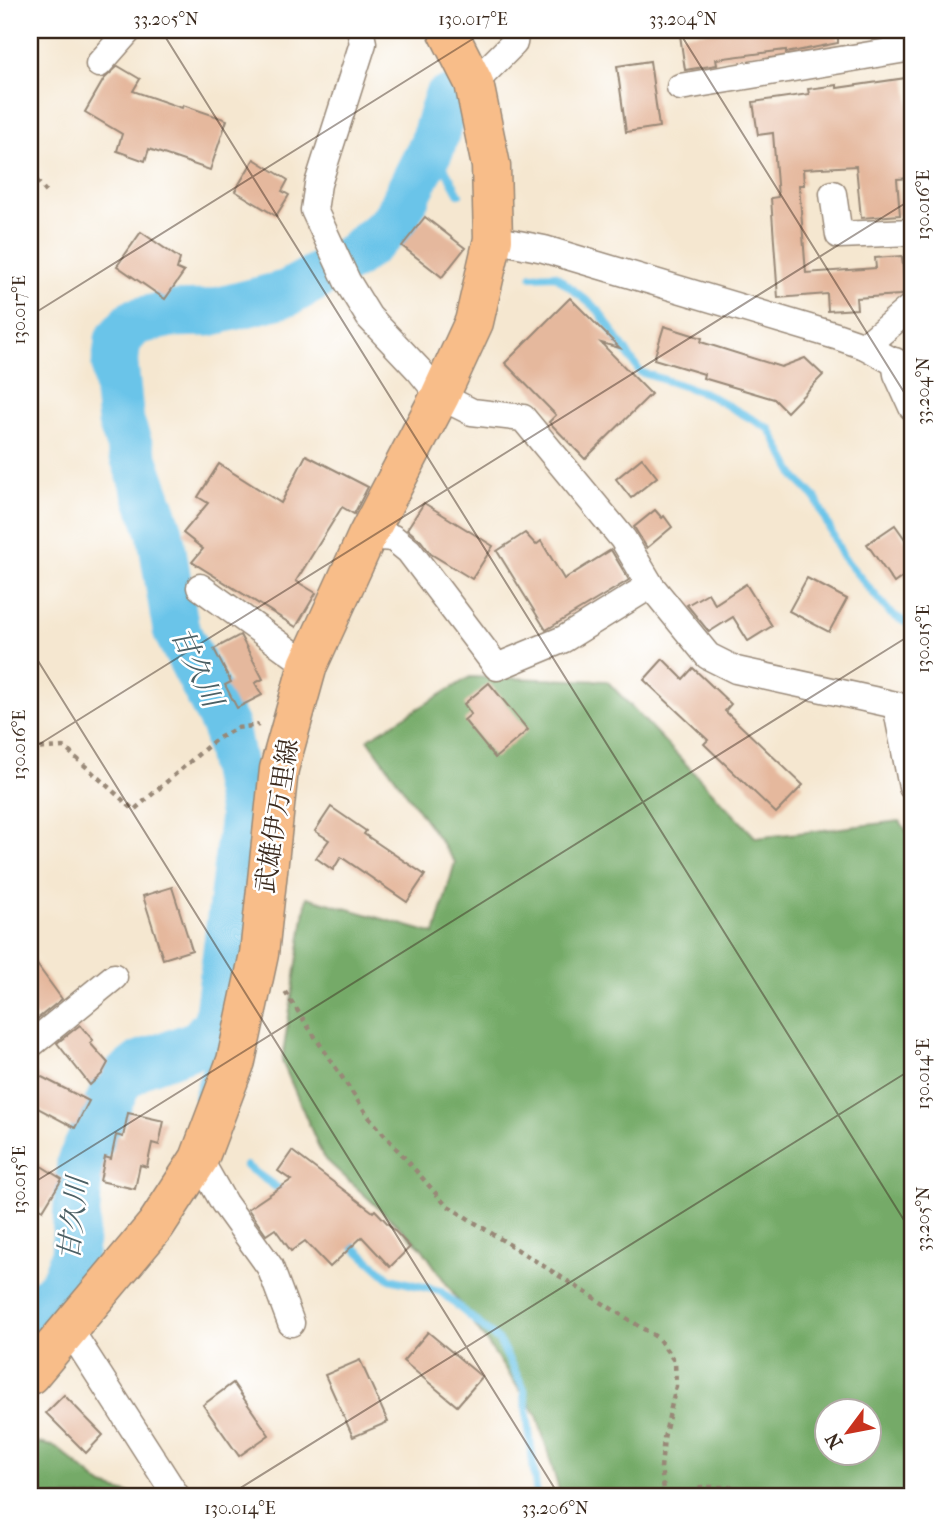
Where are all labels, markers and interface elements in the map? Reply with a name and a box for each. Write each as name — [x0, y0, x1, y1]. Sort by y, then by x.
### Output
text: 33.205°N — [133, 9, 199, 30]
text: 130.017°E — [438, 9, 508, 30]
text: 33.204°N — [649, 9, 717, 30]
text: 130.016°E — [913, 170, 934, 240]
text: 130.017°E — [9, 275, 30, 345]
text: 33.204°N — [913, 357, 934, 425]
text: 130.015°E — [913, 605, 934, 673]
water label: 甘久川 — [164, 622, 231, 715]
text: 130.016°E — [9, 710, 30, 780]
street label: 武雄伊万里線 — [249, 737, 305, 895]
text: 130.014°E — [913, 1038, 934, 1110]
text: 130.015°E — [9, 1146, 30, 1214]
water label: 甘久川 — [52, 1173, 94, 1263]
text: 33.205°N — [913, 1186, 934, 1252]
north arrow — [813, 1398, 883, 1468]
text: N — [821, 1428, 848, 1452]
text: 130.014°E — [204, 1498, 276, 1519]
text: 33.206°N — [521, 1498, 589, 1519]

